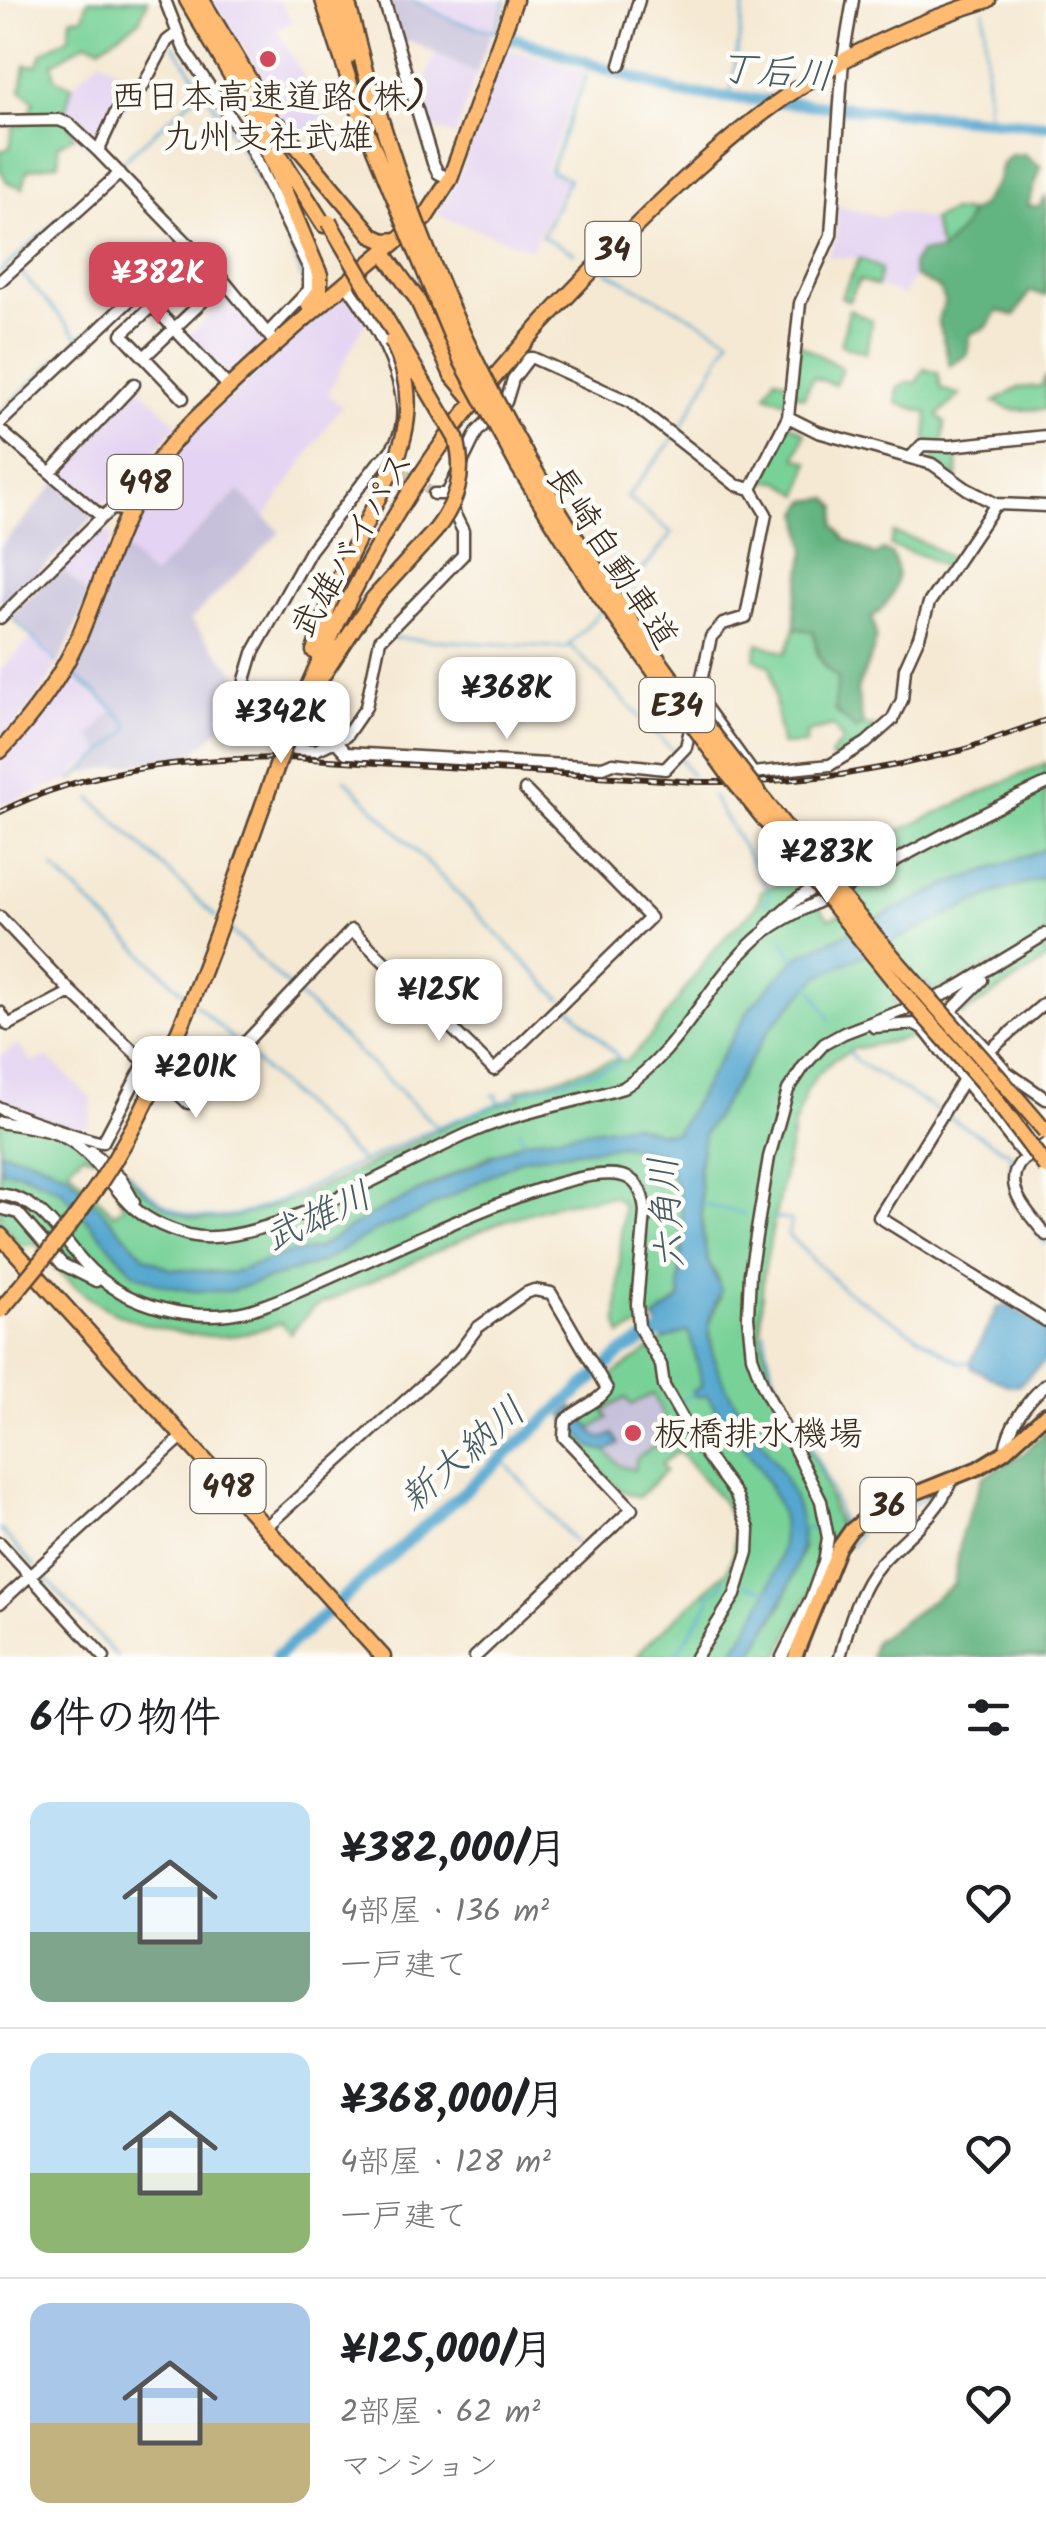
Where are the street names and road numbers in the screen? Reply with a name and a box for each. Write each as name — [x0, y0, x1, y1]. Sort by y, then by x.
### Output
road number: 34 — [586, 222, 640, 276]
street label: 武雄バイパス — [277, 441, 430, 650]
road number: 498 — [108, 455, 182, 509]
street label: 長崎自動車道 — [530, 455, 691, 662]
road number: E34 — [640, 678, 714, 732]
road number: 498 — [190, 1459, 266, 1513]
road number: 36 — [860, 1478, 916, 1532]

